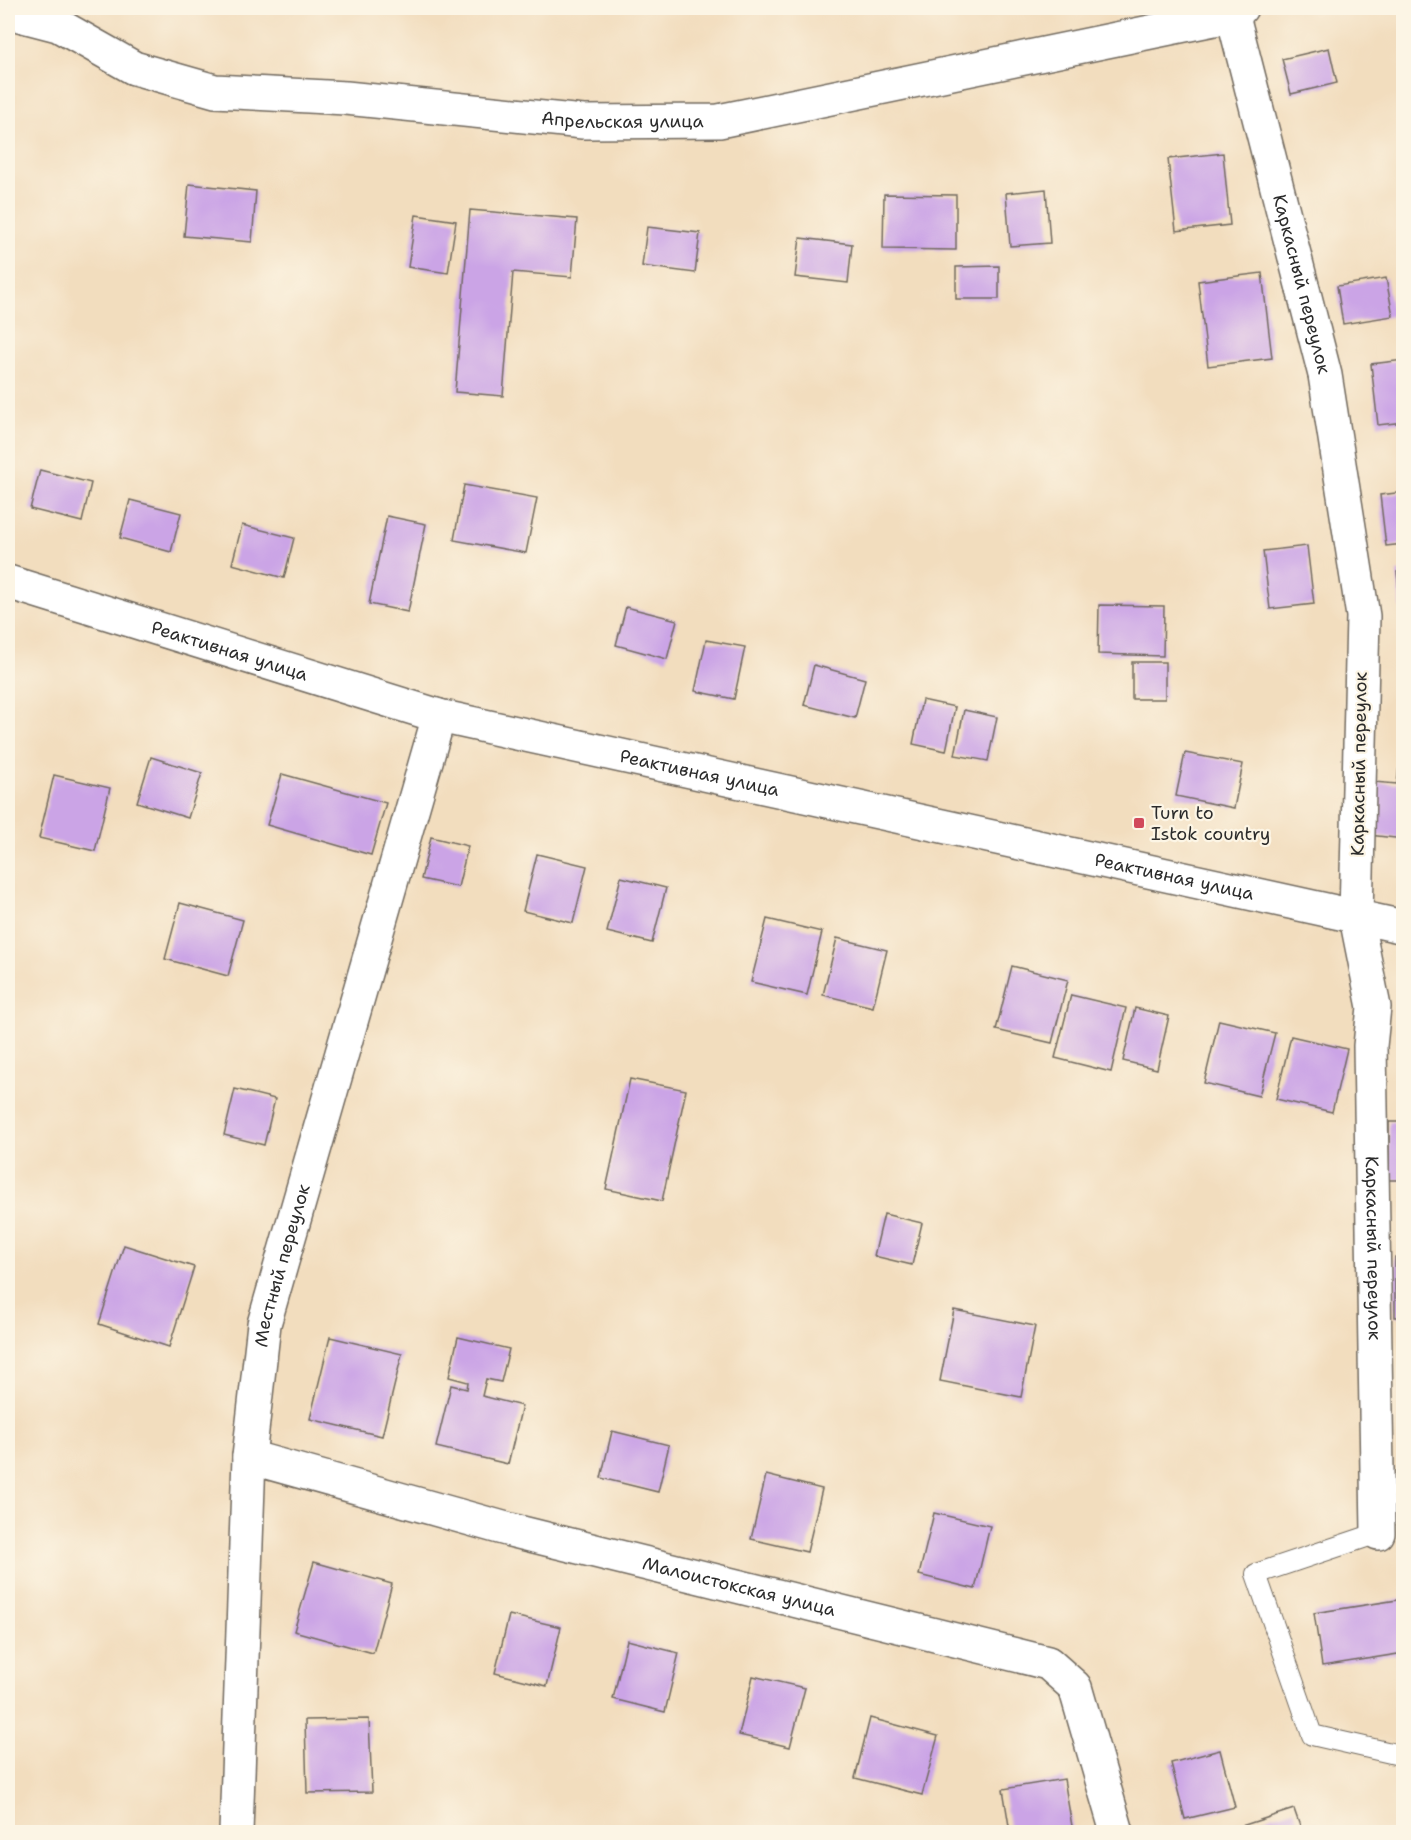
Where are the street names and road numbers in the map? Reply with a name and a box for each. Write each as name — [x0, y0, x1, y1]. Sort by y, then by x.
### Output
street label: Апрельская улица — [540, 106, 704, 134]
street label: Каркасный переулок — [1267, 192, 1336, 377]
street label: Реактивная улица — [148, 615, 311, 687]
street label: Каркасный переулок — [1345, 671, 1373, 856]
street label: Реактивная улица — [617, 744, 782, 802]
street label: Реактивная улица — [1092, 848, 1256, 906]
street label: Каркасный переулок — [1360, 1156, 1387, 1341]
street label: Местный переулок — [249, 1181, 316, 1348]
street label: Малоистокская улица — [640, 1551, 838, 1622]

